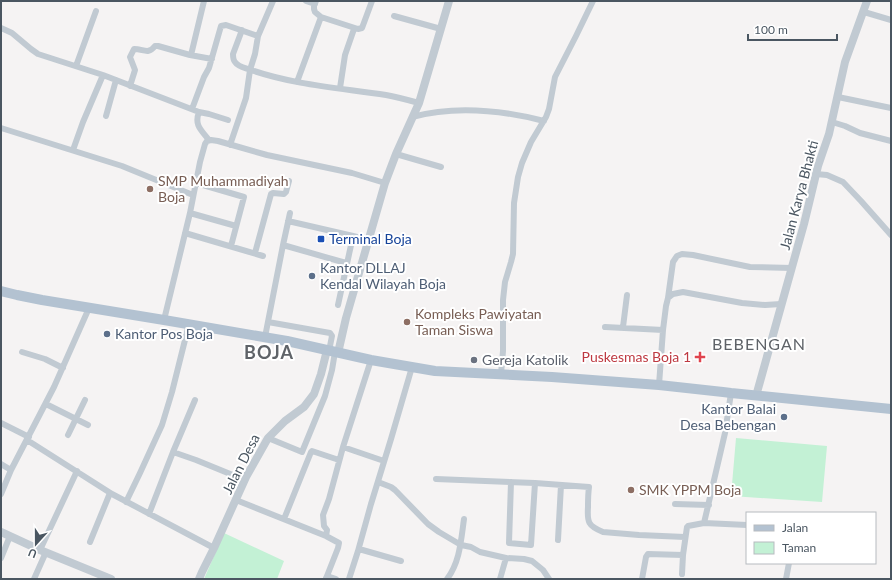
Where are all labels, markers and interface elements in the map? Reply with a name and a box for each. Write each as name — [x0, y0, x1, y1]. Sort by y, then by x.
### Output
scale bar — [748, 16, 837, 42]
text: 100 m — [754, 22, 788, 37]
street label: Jalan Karya Bhakti — [776, 138, 821, 251]
place label: SMP Muhammadiyah Boja — [158, 172, 289, 205]
marker: SMP Muhammadiyah Boja — [145, 184, 155, 194]
place label: Terminal Boja — [329, 230, 412, 247]
marker: Terminal Boja — [316, 234, 326, 244]
place label: Kantor DLLAJ Kendal Wilayah Boja — [320, 259, 446, 292]
marker: Kantor DLLAJ Kendal Wilayah Boja — [307, 271, 317, 281]
place label: Kompleks Pawiyatan Taman Siswa — [415, 305, 542, 338]
marker: Kompleks Pawiyatan Taman Siswa — [402, 317, 412, 327]
place label: Kantor Pos Boja — [115, 325, 213, 342]
marker: Kantor Pos Boja — [102, 329, 112, 339]
district label: BEBENGAN — [712, 334, 806, 353]
district label: BOJA — [244, 341, 294, 363]
place label: Puskesmas Boja 1 — [582, 348, 691, 365]
place label: Gereja Katolik — [482, 351, 569, 368]
marker: Puskesmas Boja 1 — [694, 351, 706, 363]
marker: Gereja Katolik — [469, 355, 479, 365]
place label: Kantor Balai Desa Bebengan — [680, 400, 776, 433]
marker: Kantor Balai Desa Bebengan — [779, 412, 789, 422]
street label: Jalan Desa — [218, 431, 263, 497]
place label: SMK YPPM Boja — [639, 481, 741, 498]
marker: SMK YPPM Boja — [626, 485, 636, 495]
legend — [746, 512, 876, 564]
text: Jalan — [782, 520, 808, 535]
north arrow — [16, 524, 56, 564]
text: Taman — [782, 540, 816, 555]
text: U — [26, 546, 38, 561]

